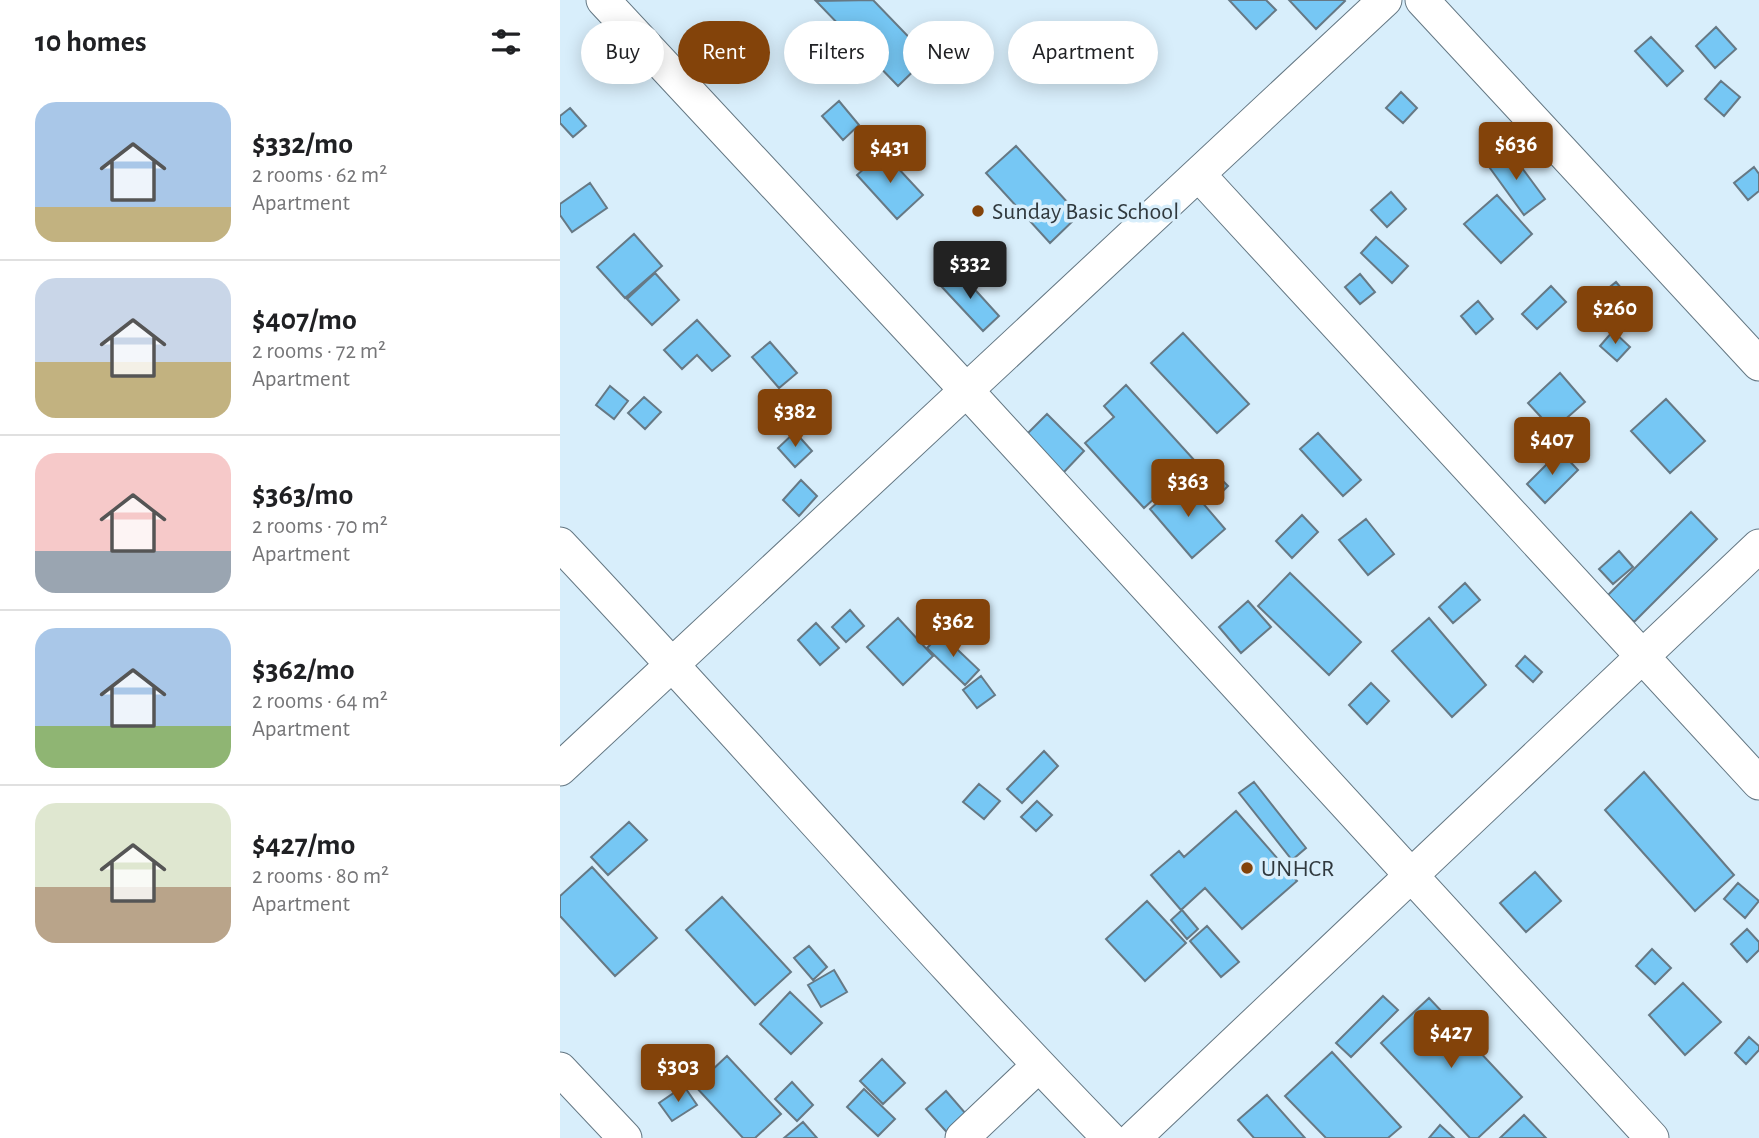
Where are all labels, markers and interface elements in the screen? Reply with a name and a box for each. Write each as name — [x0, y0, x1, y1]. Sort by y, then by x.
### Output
chip: Buy — [581, 21, 664, 84]
chip: Rent — [678, 21, 770, 84]
chip: Filters — [784, 21, 889, 84]
chip: New — [903, 21, 994, 84]
chip: Apartment — [1008, 21, 1158, 84]
icon: filters — [487, 23, 525, 61]
text: 10 homes — [35, 27, 146, 57]
pin: $636 — [1475, 122, 1557, 182]
pin: $431 — [849, 125, 931, 185]
text: $332/mo — [252, 129, 353, 159]
icon: home — [91, 130, 175, 214]
text: $636 — [1495, 133, 1537, 156]
text: $431 — [870, 136, 910, 159]
text: 2 rooms · 62 m² — [252, 164, 387, 187]
text: Apartment — [252, 192, 350, 215]
place label: Sunday Basic School — [992, 200, 1179, 224]
marker: Sunday Basic School — [970, 203, 986, 219]
pin: $332 — [929, 242, 1011, 301]
text: $332 — [949, 252, 991, 275]
pin: $260 — [1574, 286, 1656, 346]
text: $260 — [1593, 297, 1637, 320]
text: $407/mo — [252, 305, 357, 335]
icon: home — [91, 306, 175, 390]
text: 2 rooms · 72 m² — [252, 340, 386, 363]
text: Apartment — [252, 368, 350, 391]
pin: $382 — [754, 390, 836, 449]
text: $382 — [774, 400, 816, 423]
pin: $407 — [1511, 418, 1593, 477]
text: $407 — [1530, 428, 1574, 451]
pin: $363 — [1147, 460, 1229, 519]
text: $363 — [1167, 470, 1209, 493]
text: $363/mo — [252, 480, 353, 510]
icon: home — [91, 481, 175, 565]
text: 2 rooms · 70 m² — [252, 515, 388, 538]
text: Apartment — [252, 543, 350, 566]
pin: $362 — [912, 600, 994, 659]
text: $362 — [932, 610, 974, 633]
text: $362/mo — [252, 655, 355, 685]
icon: home — [91, 656, 175, 740]
text: 2 rooms · 64 m² — [252, 690, 388, 713]
text: Apartment — [252, 718, 350, 741]
text: $427/mo — [252, 830, 355, 860]
icon: home — [91, 831, 175, 915]
place label: UNHCR — [1261, 857, 1334, 881]
marker: UNHCR — [1239, 860, 1255, 876]
text: 2 rooms · 80 m² — [252, 865, 389, 888]
text: Apartment — [252, 893, 350, 916]
pin: $427 — [1410, 1010, 1492, 1070]
text: $427 — [1430, 1021, 1472, 1044]
pin: $303 — [637, 1044, 719, 1104]
text: $303 — [657, 1055, 699, 1078]

